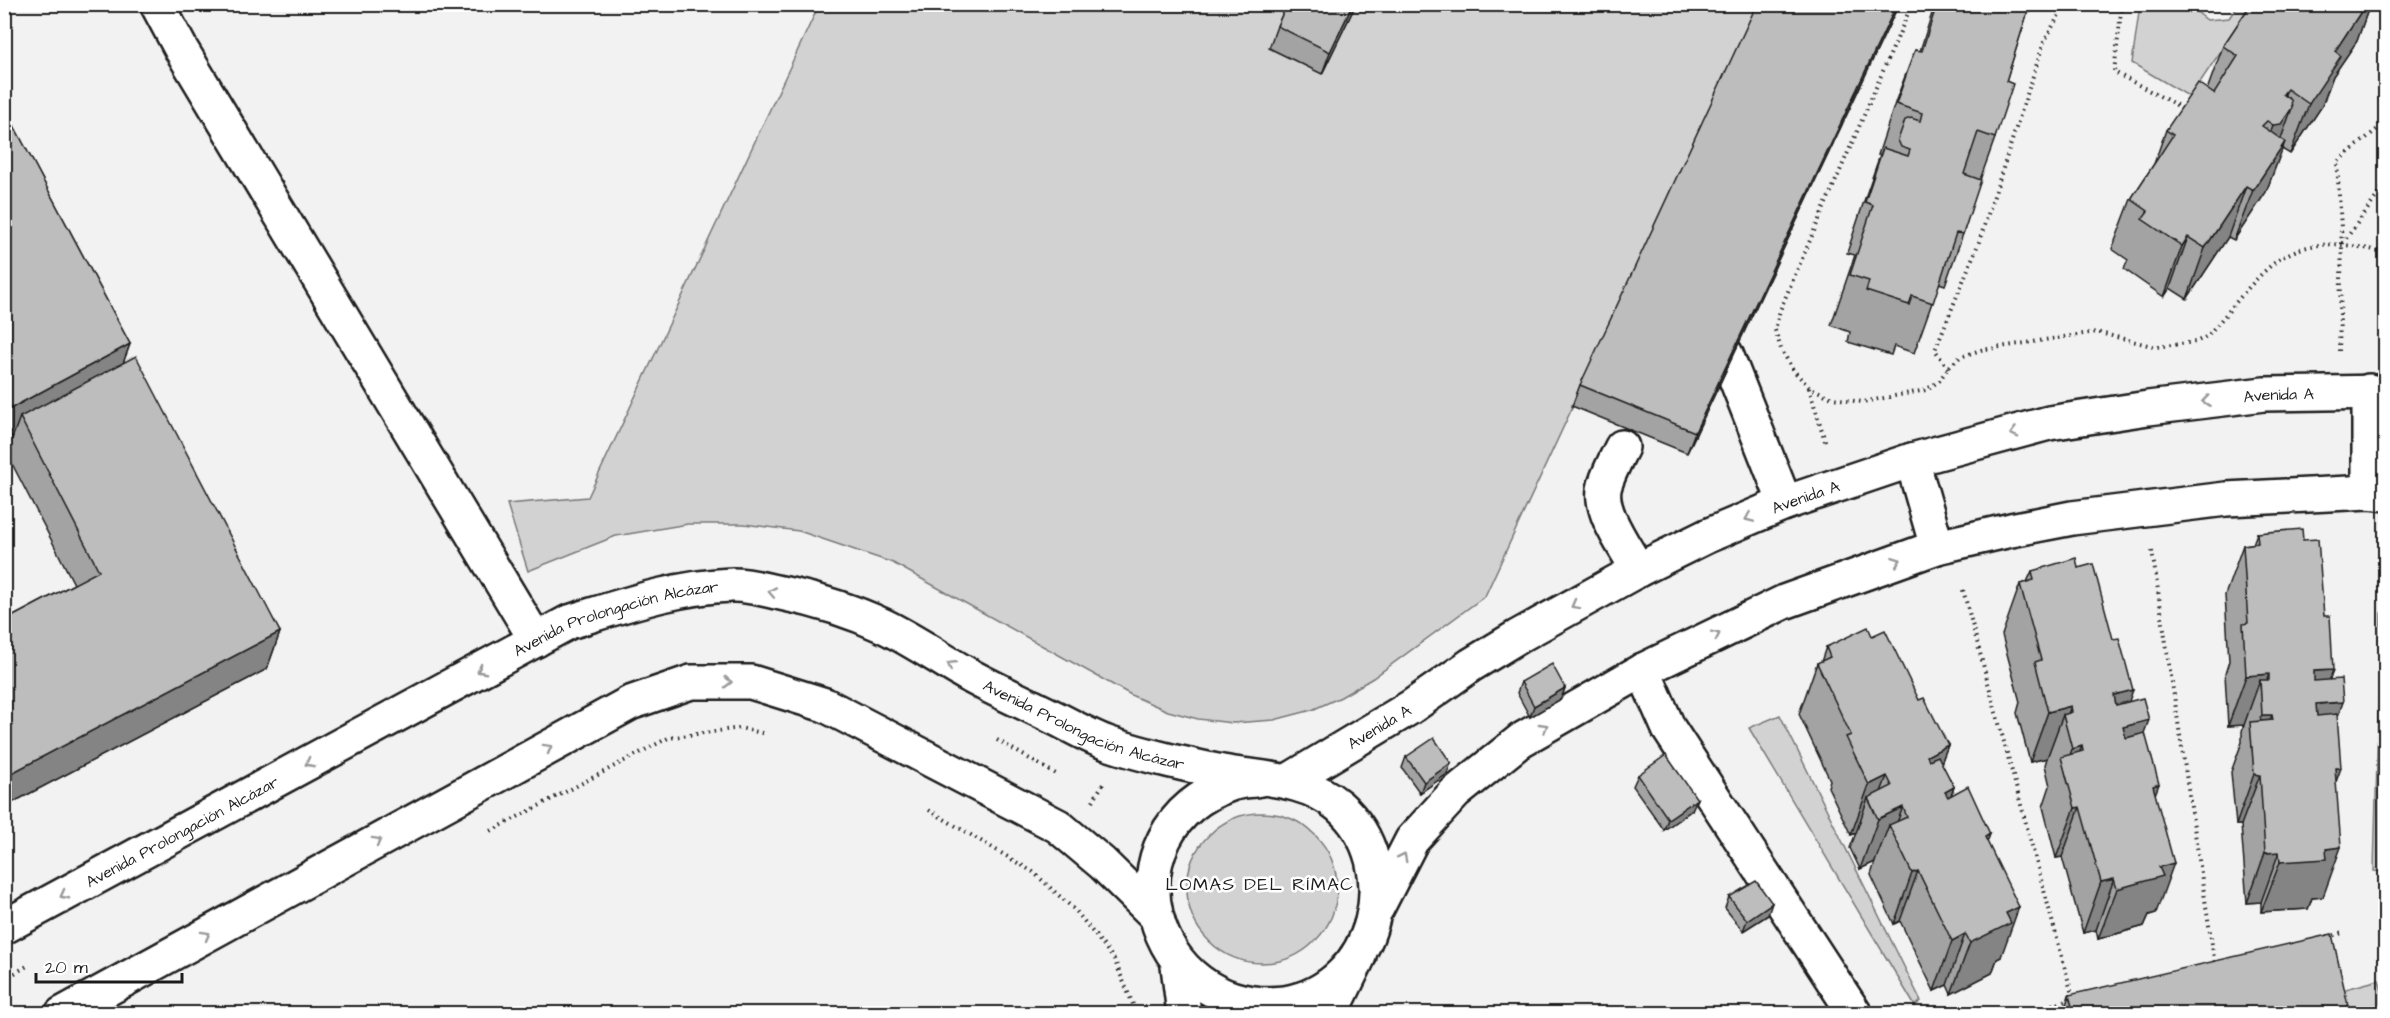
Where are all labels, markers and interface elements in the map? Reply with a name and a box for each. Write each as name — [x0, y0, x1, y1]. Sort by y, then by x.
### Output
street label: Avenida A — [2242, 383, 2314, 408]
one-way arrow — [2202, 394, 2211, 407]
one-way arrow — [2009, 425, 2019, 438]
street label: Avenida A — [1768, 475, 1843, 519]
one-way arrow — [1744, 511, 1755, 523]
one-way arrow — [1891, 556, 1902, 569]
street label: Avenida Prolongación Alcázar — [510, 576, 720, 662]
one-way arrow — [767, 586, 777, 599]
one-way arrow — [1570, 598, 1581, 609]
one-way arrow — [1710, 630, 1721, 642]
one-way arrow — [947, 661, 957, 672]
one-way arrow — [476, 663, 487, 674]
street label: Avenida Prolongación Alcázar — [979, 675, 1187, 776]
one-way arrow — [723, 676, 732, 688]
street label: Avenida A — [1343, 700, 1415, 755]
one-way arrow — [1538, 722, 1548, 734]
one-way arrow — [542, 744, 552, 755]
one-way arrow — [305, 756, 315, 767]
street label: Avenida Prolongación Alcázar — [82, 771, 283, 893]
one-way arrow — [371, 837, 381, 848]
one-way arrow — [1396, 853, 1407, 864]
district label: LOMAS DEL RÍMAC — [1166, 872, 1354, 897]
one-way arrow — [59, 888, 70, 899]
one-way arrow — [199, 931, 210, 942]
scale bar — [36, 946, 182, 984]
text: 20 m — [45, 955, 88, 980]

